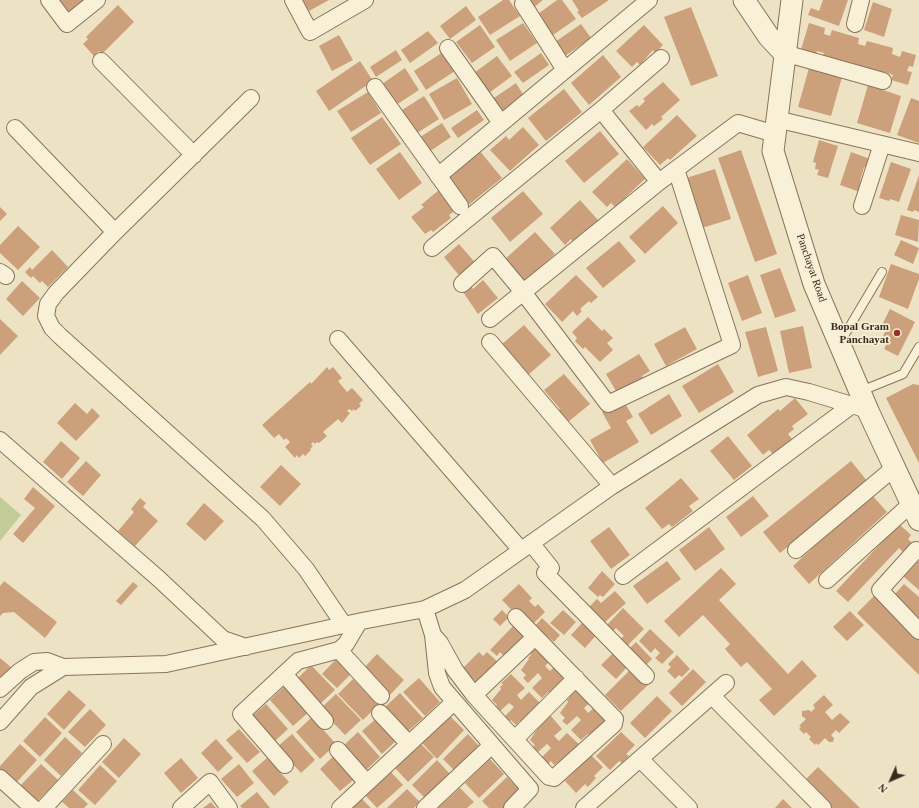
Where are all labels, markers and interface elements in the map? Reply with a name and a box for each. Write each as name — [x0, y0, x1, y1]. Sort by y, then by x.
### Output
street label: Panchayat Road — [793, 232, 829, 304]
place label: Bopal Gram Panchayat — [831, 320, 889, 346]
marker: Bopal Gram Panchayat — [892, 328, 902, 338]
north arrow — [871, 760, 911, 800]
text: N — [875, 781, 890, 796]

